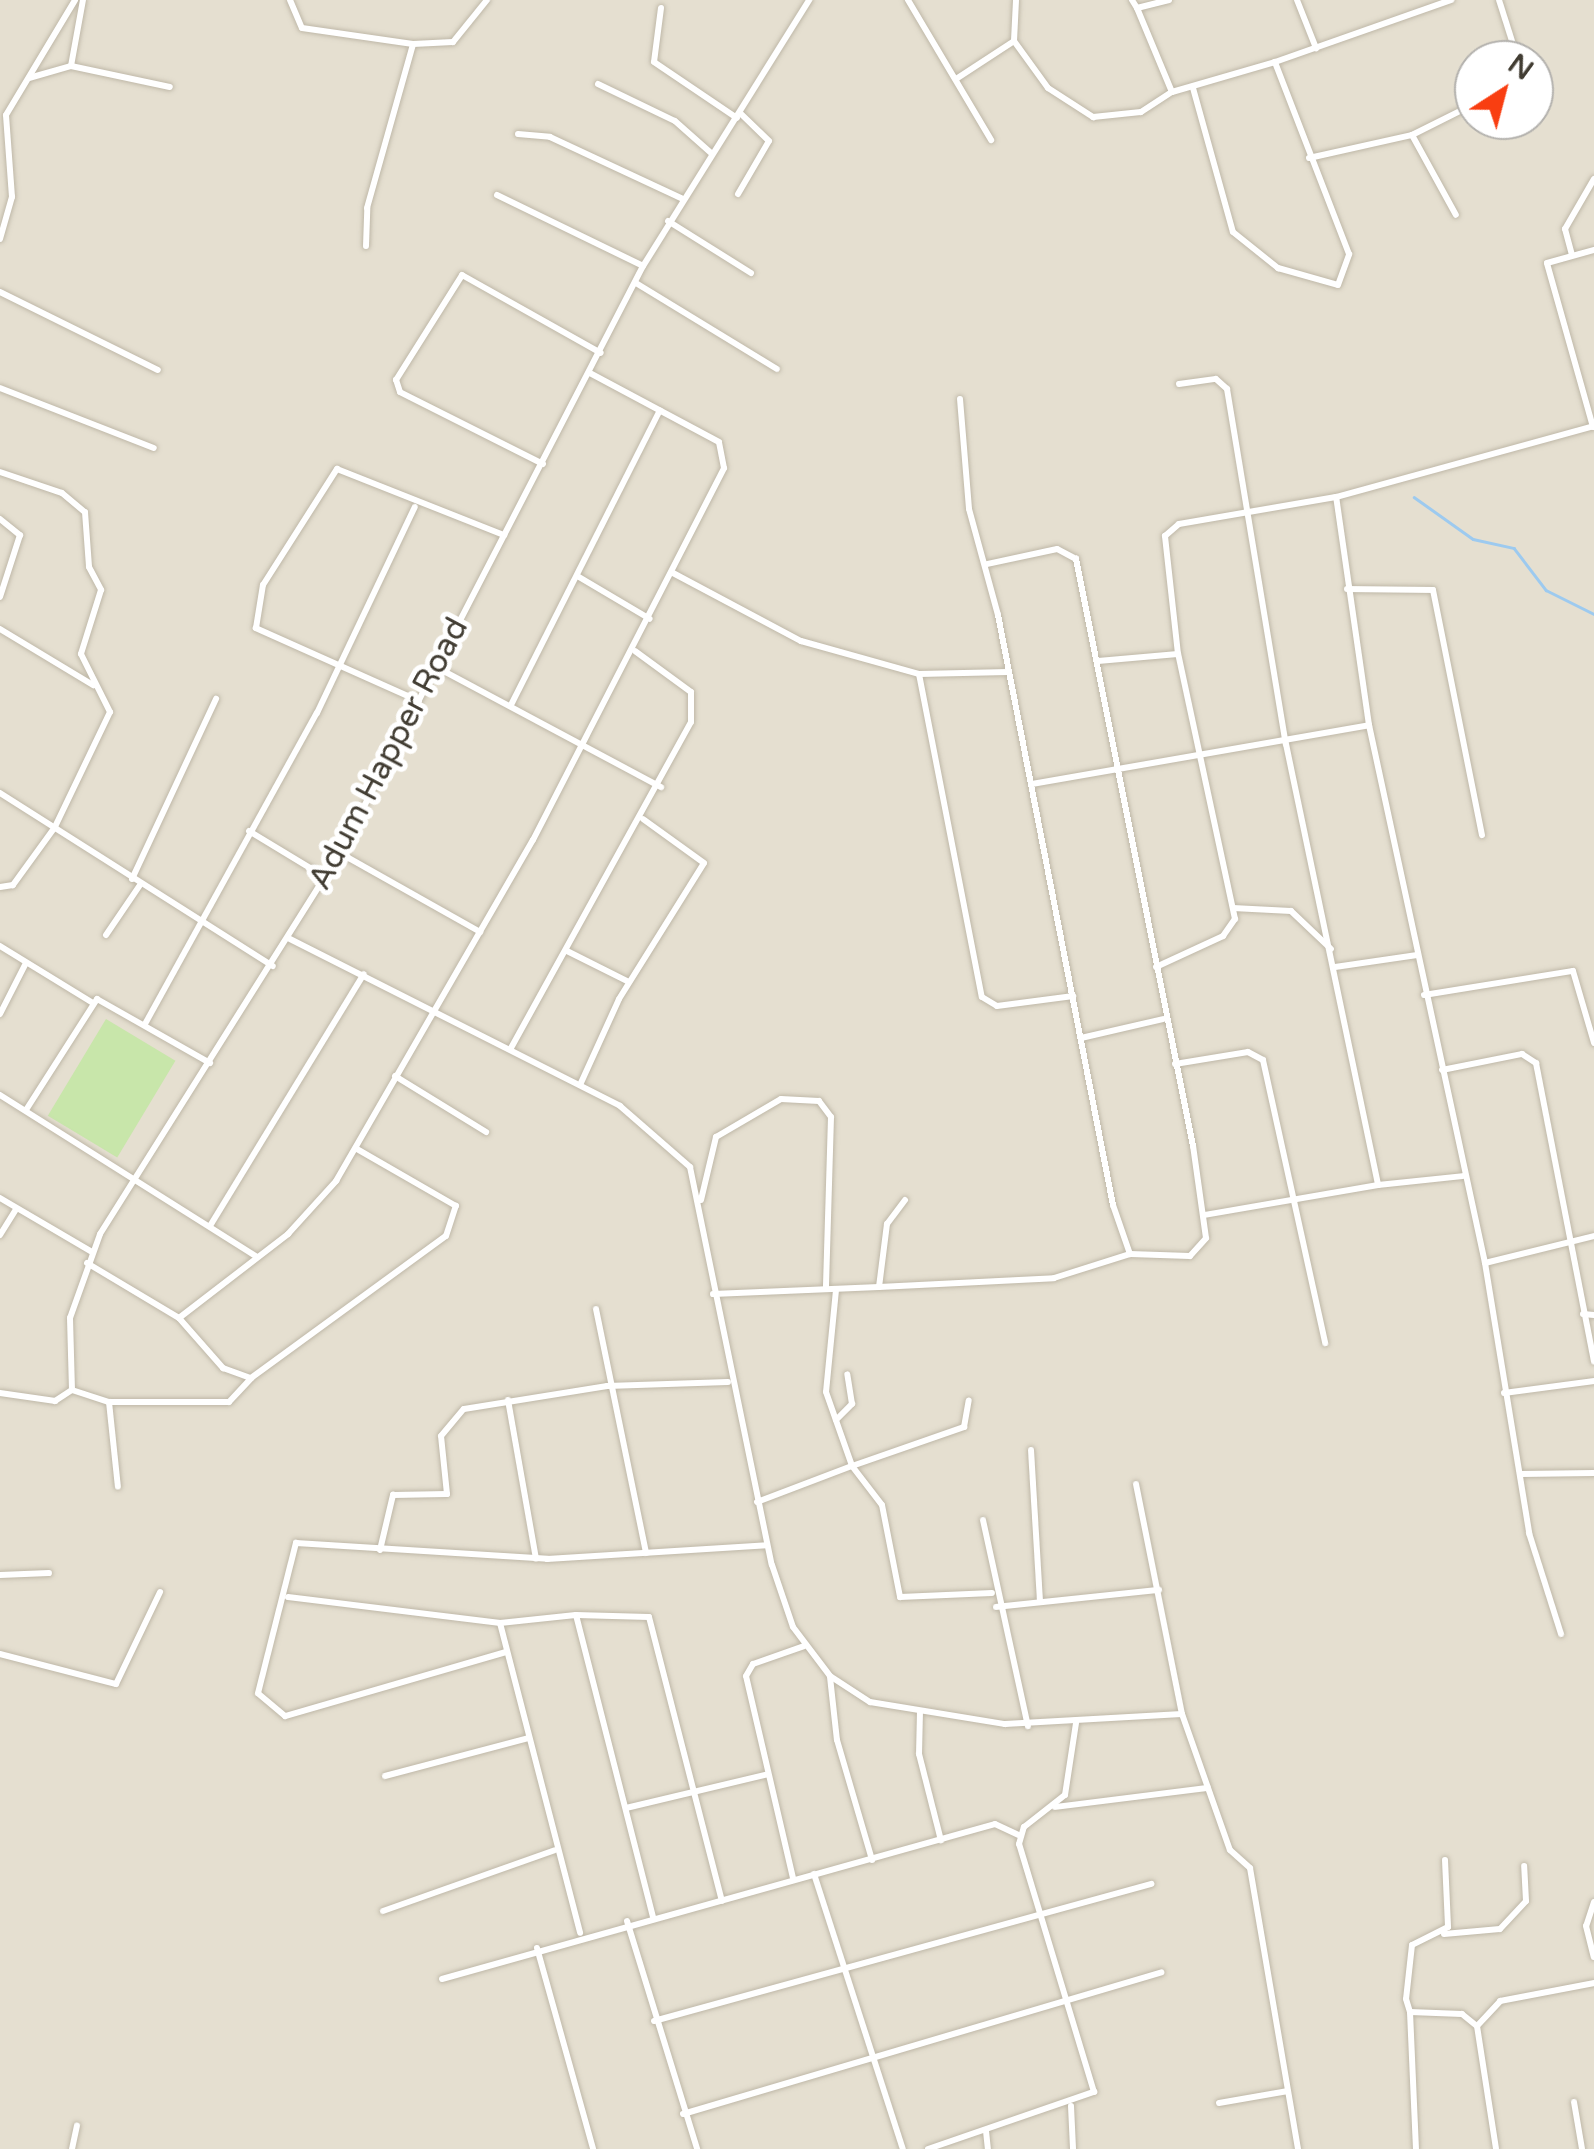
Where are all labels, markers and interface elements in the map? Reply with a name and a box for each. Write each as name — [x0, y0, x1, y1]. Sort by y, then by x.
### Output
north arrow — [1454, 40, 1554, 140]
text: N — [1501, 47, 1540, 88]
street label: Adum Happer Road — [301, 611, 477, 897]

